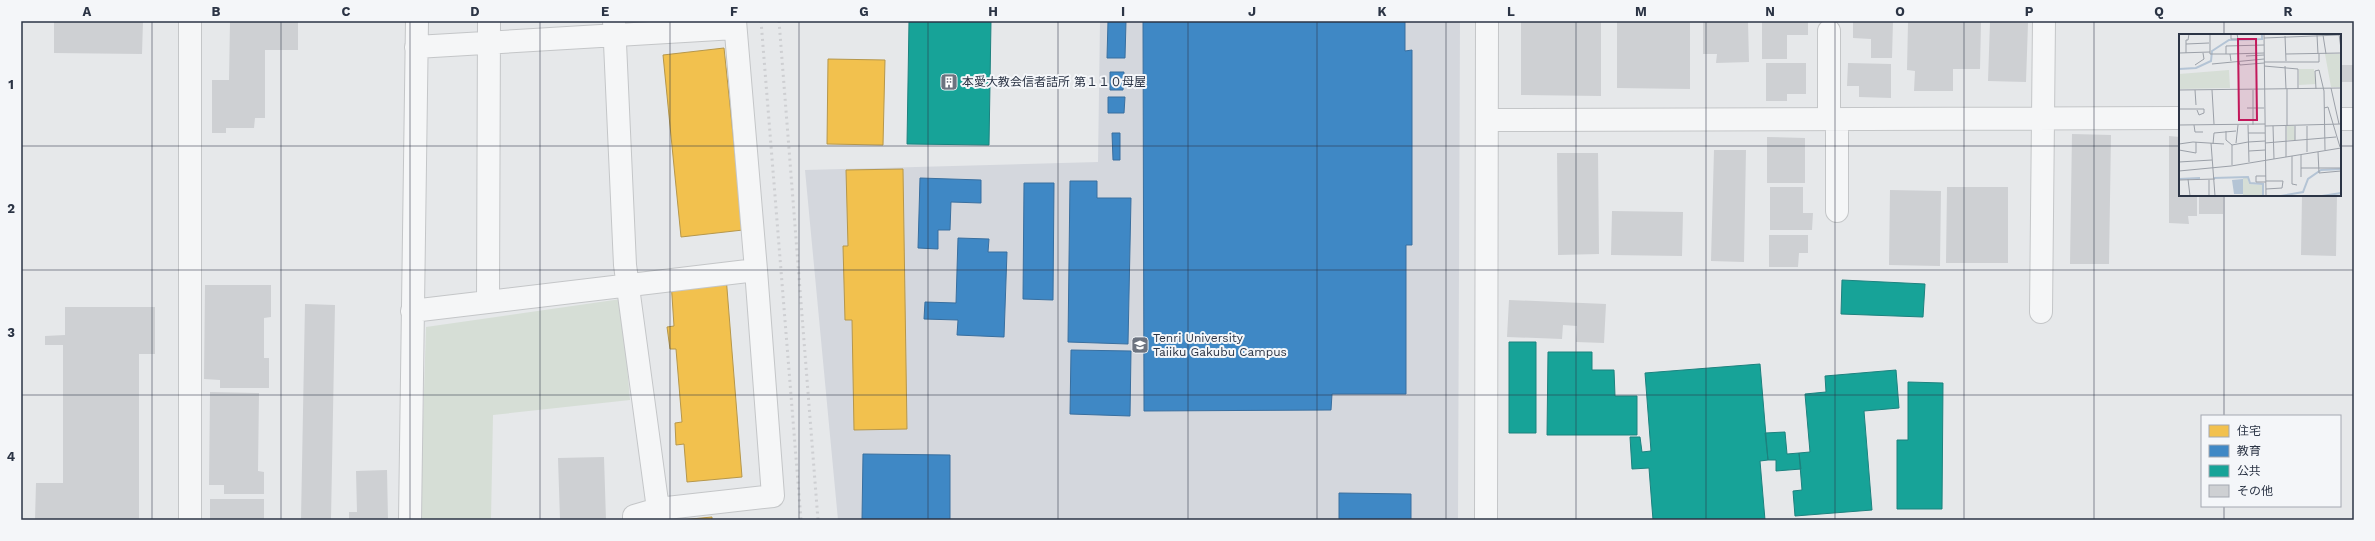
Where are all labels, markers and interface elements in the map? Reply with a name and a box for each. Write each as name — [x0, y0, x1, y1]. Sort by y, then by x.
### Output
text: A — [83, 4, 92, 19]
text: B — [212, 4, 221, 19]
text: C — [342, 4, 351, 19]
text: D — [470, 4, 480, 19]
text: E — [601, 4, 609, 19]
text: F — [730, 4, 738, 19]
text: G — [859, 4, 869, 19]
text: H — [988, 4, 998, 19]
text: I — [1121, 4, 1125, 19]
text: J — [1248, 4, 1256, 19]
text: K — [1377, 4, 1387, 19]
text: L — [1507, 4, 1515, 19]
text: M — [1635, 4, 1647, 19]
text: N — [1765, 4, 1775, 19]
text: O — [1895, 4, 1905, 19]
text: P — [2025, 4, 2034, 19]
text: Q — [2154, 4, 2164, 19]
text: R — [2284, 4, 2293, 19]
inset map — [2179, 34, 2341, 196]
building icon: 本愛大教会信者詰所 第１１０母屋 — [939, 72, 959, 92]
place label: 本愛大教会信者詰所 第１１０母屋 — [962, 75, 1146, 89]
text: 1 — [8, 77, 14, 92]
text: 2 — [7, 201, 15, 216]
text: 3 — [7, 325, 15, 340]
place label: Tenri University Taiiku Gakubu Campus — [1153, 331, 1287, 359]
school or university icon: Tenri University Taiiku Gakubu Campus — [1130, 335, 1150, 355]
legend — [2201, 415, 2341, 507]
text: 住宅 — [2237, 424, 2261, 438]
text: 教育 — [2237, 444, 2261, 458]
text: 4 — [7, 449, 16, 464]
text: 公共 — [2237, 464, 2261, 478]
text: その他 — [2237, 484, 2273, 498]

